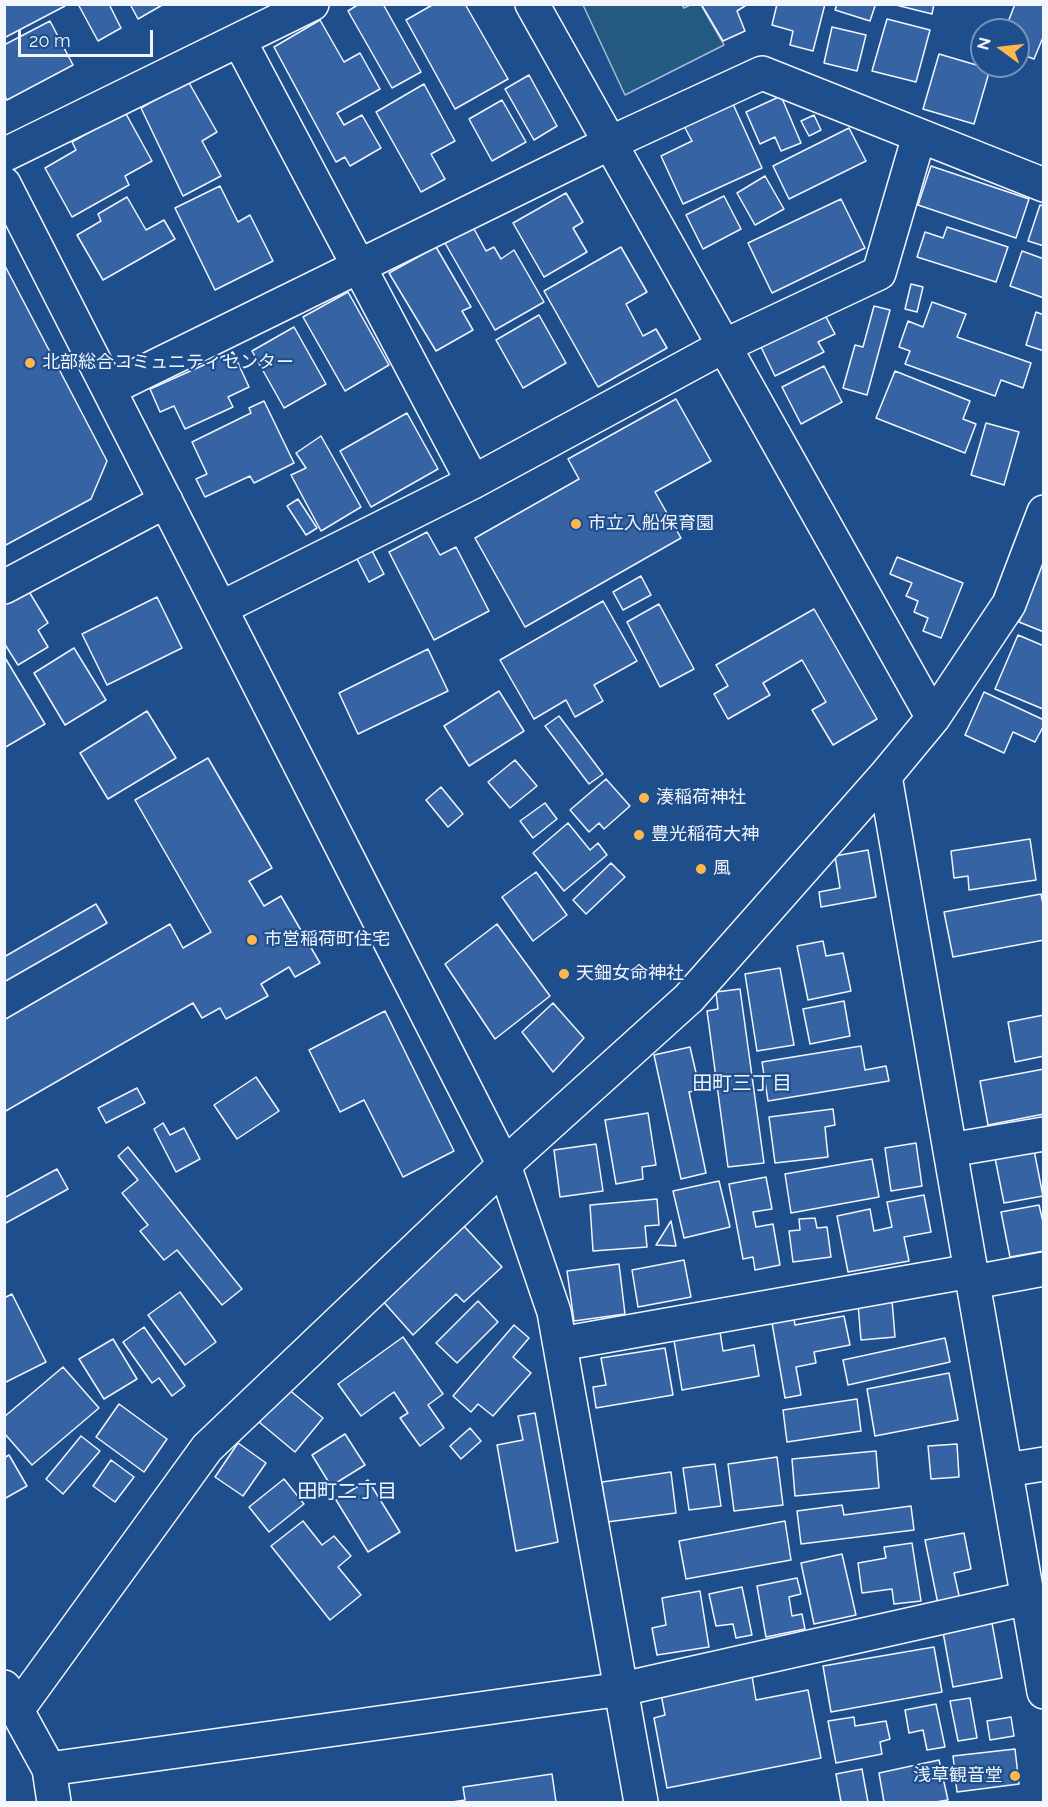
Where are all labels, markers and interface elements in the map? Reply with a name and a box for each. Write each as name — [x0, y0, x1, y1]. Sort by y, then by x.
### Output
scale bar — [21, 18, 156, 56]
north arrow — [970, 18, 1030, 78]
text: 20 m — [29, 30, 71, 51]
text: N — [973, 35, 995, 52]
place label: 北部総合コミュニティセンター — [42, 352, 294, 374]
marker: 北部総合コミュニティセンター — [23, 356, 37, 370]
place label: 市立入船保育園 — [588, 513, 714, 535]
marker: 市立入船保育園 — [569, 517, 583, 531]
place label: 湊稲荷神社 — [656, 787, 746, 809]
marker: 湊稲荷神社 — [637, 791, 651, 805]
place label: 豊光稲荷大神 — [651, 824, 759, 846]
marker: 豊光稲荷大神 — [632, 828, 646, 842]
place label: 風 — [713, 858, 731, 880]
marker: 風 — [694, 862, 708, 876]
place label: 市営稲荷町住宅 — [264, 929, 390, 951]
marker: 市営稲荷町住宅 — [245, 933, 259, 947]
place label: 天鈿女命神社 — [576, 963, 684, 985]
marker: 天鈿女命神社 — [557, 967, 571, 981]
district label: 田町三丁目 — [692, 1072, 792, 1096]
district label: 田町二丁目 — [297, 1480, 397, 1504]
place label: 浅草観音堂 — [913, 1765, 1003, 1787]
marker: 浅草観音堂 — [1008, 1769, 1022, 1783]

